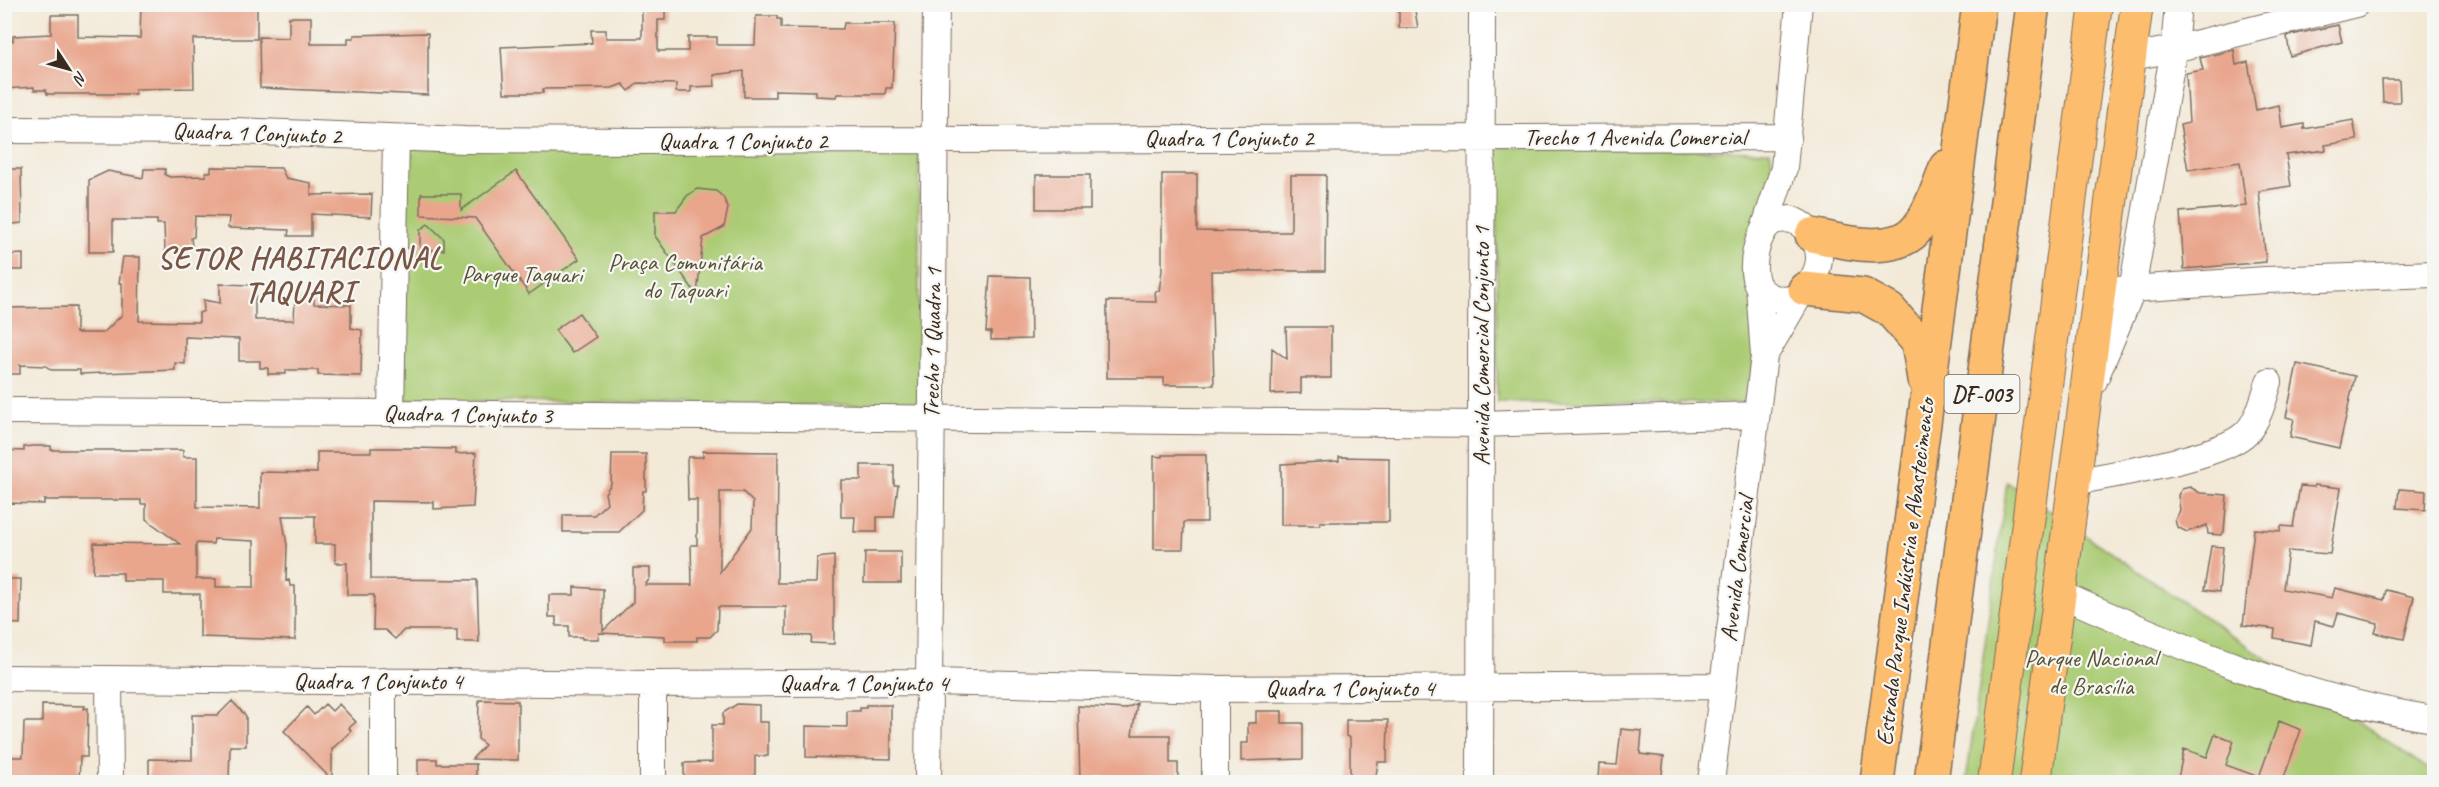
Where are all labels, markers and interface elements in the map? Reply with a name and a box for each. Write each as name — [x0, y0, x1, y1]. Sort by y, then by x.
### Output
north arrow — [39, 39, 99, 99]
text: N — [68, 67, 91, 90]
street label: Quadra 1 Conjunto 2 — [172, 115, 344, 151]
street label: Trecho 1 Avenida Comercial — [1524, 122, 1750, 152]
street label: Quadra 1 Conjunto 2 — [1144, 123, 1316, 153]
street label: Quadra 1 Conjunto 2 — [658, 126, 830, 156]
street label: Avenida Comercial Conjunto 1 — [1466, 225, 1496, 466]
district label: SETOR HABITACIONAL TAQUARI — [157, 239, 443, 311]
park label: Praça Comunitária do Taquari — [608, 247, 763, 305]
park label: Parque Taquari — [461, 259, 585, 289]
street label: Trecho 1 Quadra 1 — [916, 266, 948, 419]
road number: DF-003 — [1944, 375, 2020, 413]
street label: Estrada Parque Indústria e Abastecimento — [1869, 394, 1941, 747]
street label: Quadra 1 Conjunto 3 — [383, 398, 555, 431]
street label: Avenida Comercial — [1713, 491, 1761, 643]
park label: Parque Nacional de Brasília — [2025, 643, 2161, 701]
street label: Quadra 1 Conjunto 4 — [293, 666, 465, 696]
street label: Quadra 1 Conjunto 4 — [779, 668, 951, 698]
street label: Quadra 1 Conjunto 4 — [1265, 673, 1437, 703]

